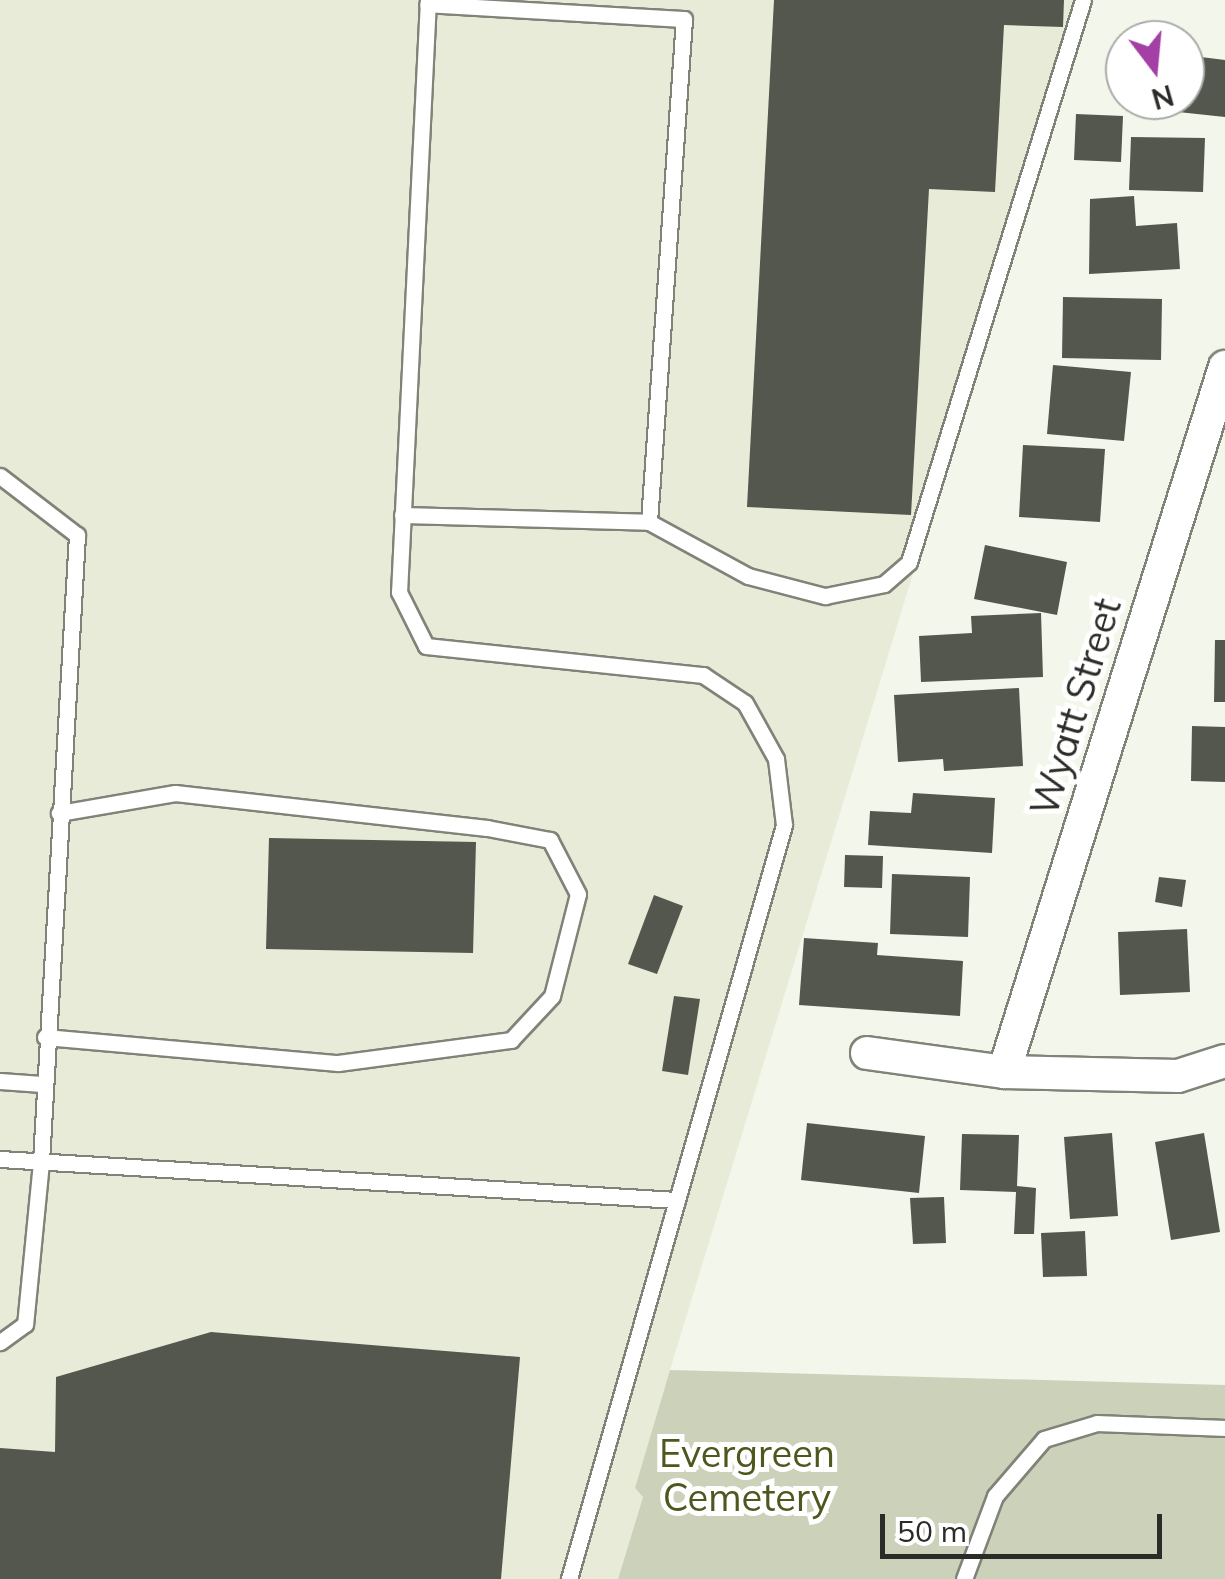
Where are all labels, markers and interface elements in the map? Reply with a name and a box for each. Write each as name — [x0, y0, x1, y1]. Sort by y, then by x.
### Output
north arrow — [1105, 20, 1205, 120]
text: N — [1148, 78, 1178, 117]
street label: Wyatt Street — [1021, 593, 1131, 821]
park label: Evergreen Cemetery — [659, 1431, 835, 1520]
scale bar — [885, 1494, 1168, 1556]
text: 50 m — [897, 1512, 967, 1550]

